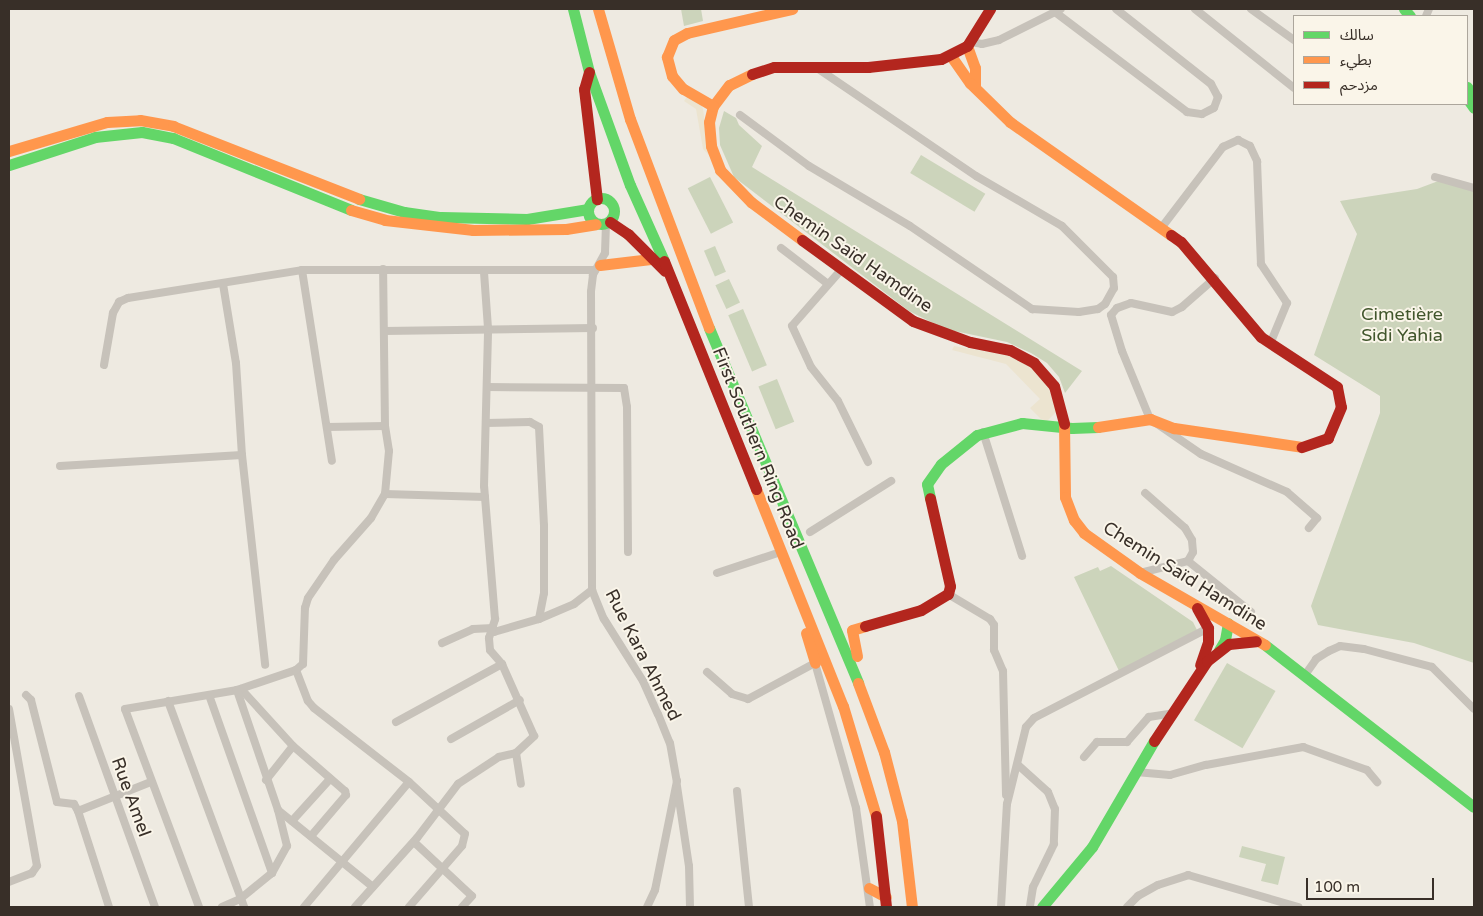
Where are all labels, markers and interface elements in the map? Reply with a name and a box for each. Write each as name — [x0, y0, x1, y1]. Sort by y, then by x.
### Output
legend — [1293, 15, 1468, 105]
text: سالك — [1340, 26, 1374, 44]
text: بطيء — [1340, 51, 1372, 69]
text: مزدحم — [1340, 76, 1378, 94]
street label: Chemin Saïd Hamdine — [769, 191, 937, 317]
park label: Cimetière Sidi Yahia — [1361, 304, 1443, 346]
street label: First Southern Ring Road — [708, 344, 808, 552]
street label: Chemin Saïd Hamdine — [1099, 517, 1271, 635]
street label: Rue Kara Ahmed — [600, 586, 686, 724]
street label: Rue Amel — [107, 754, 155, 840]
scale bar — [1308, 868, 1436, 900]
text: 100 m — [1314, 878, 1360, 896]

